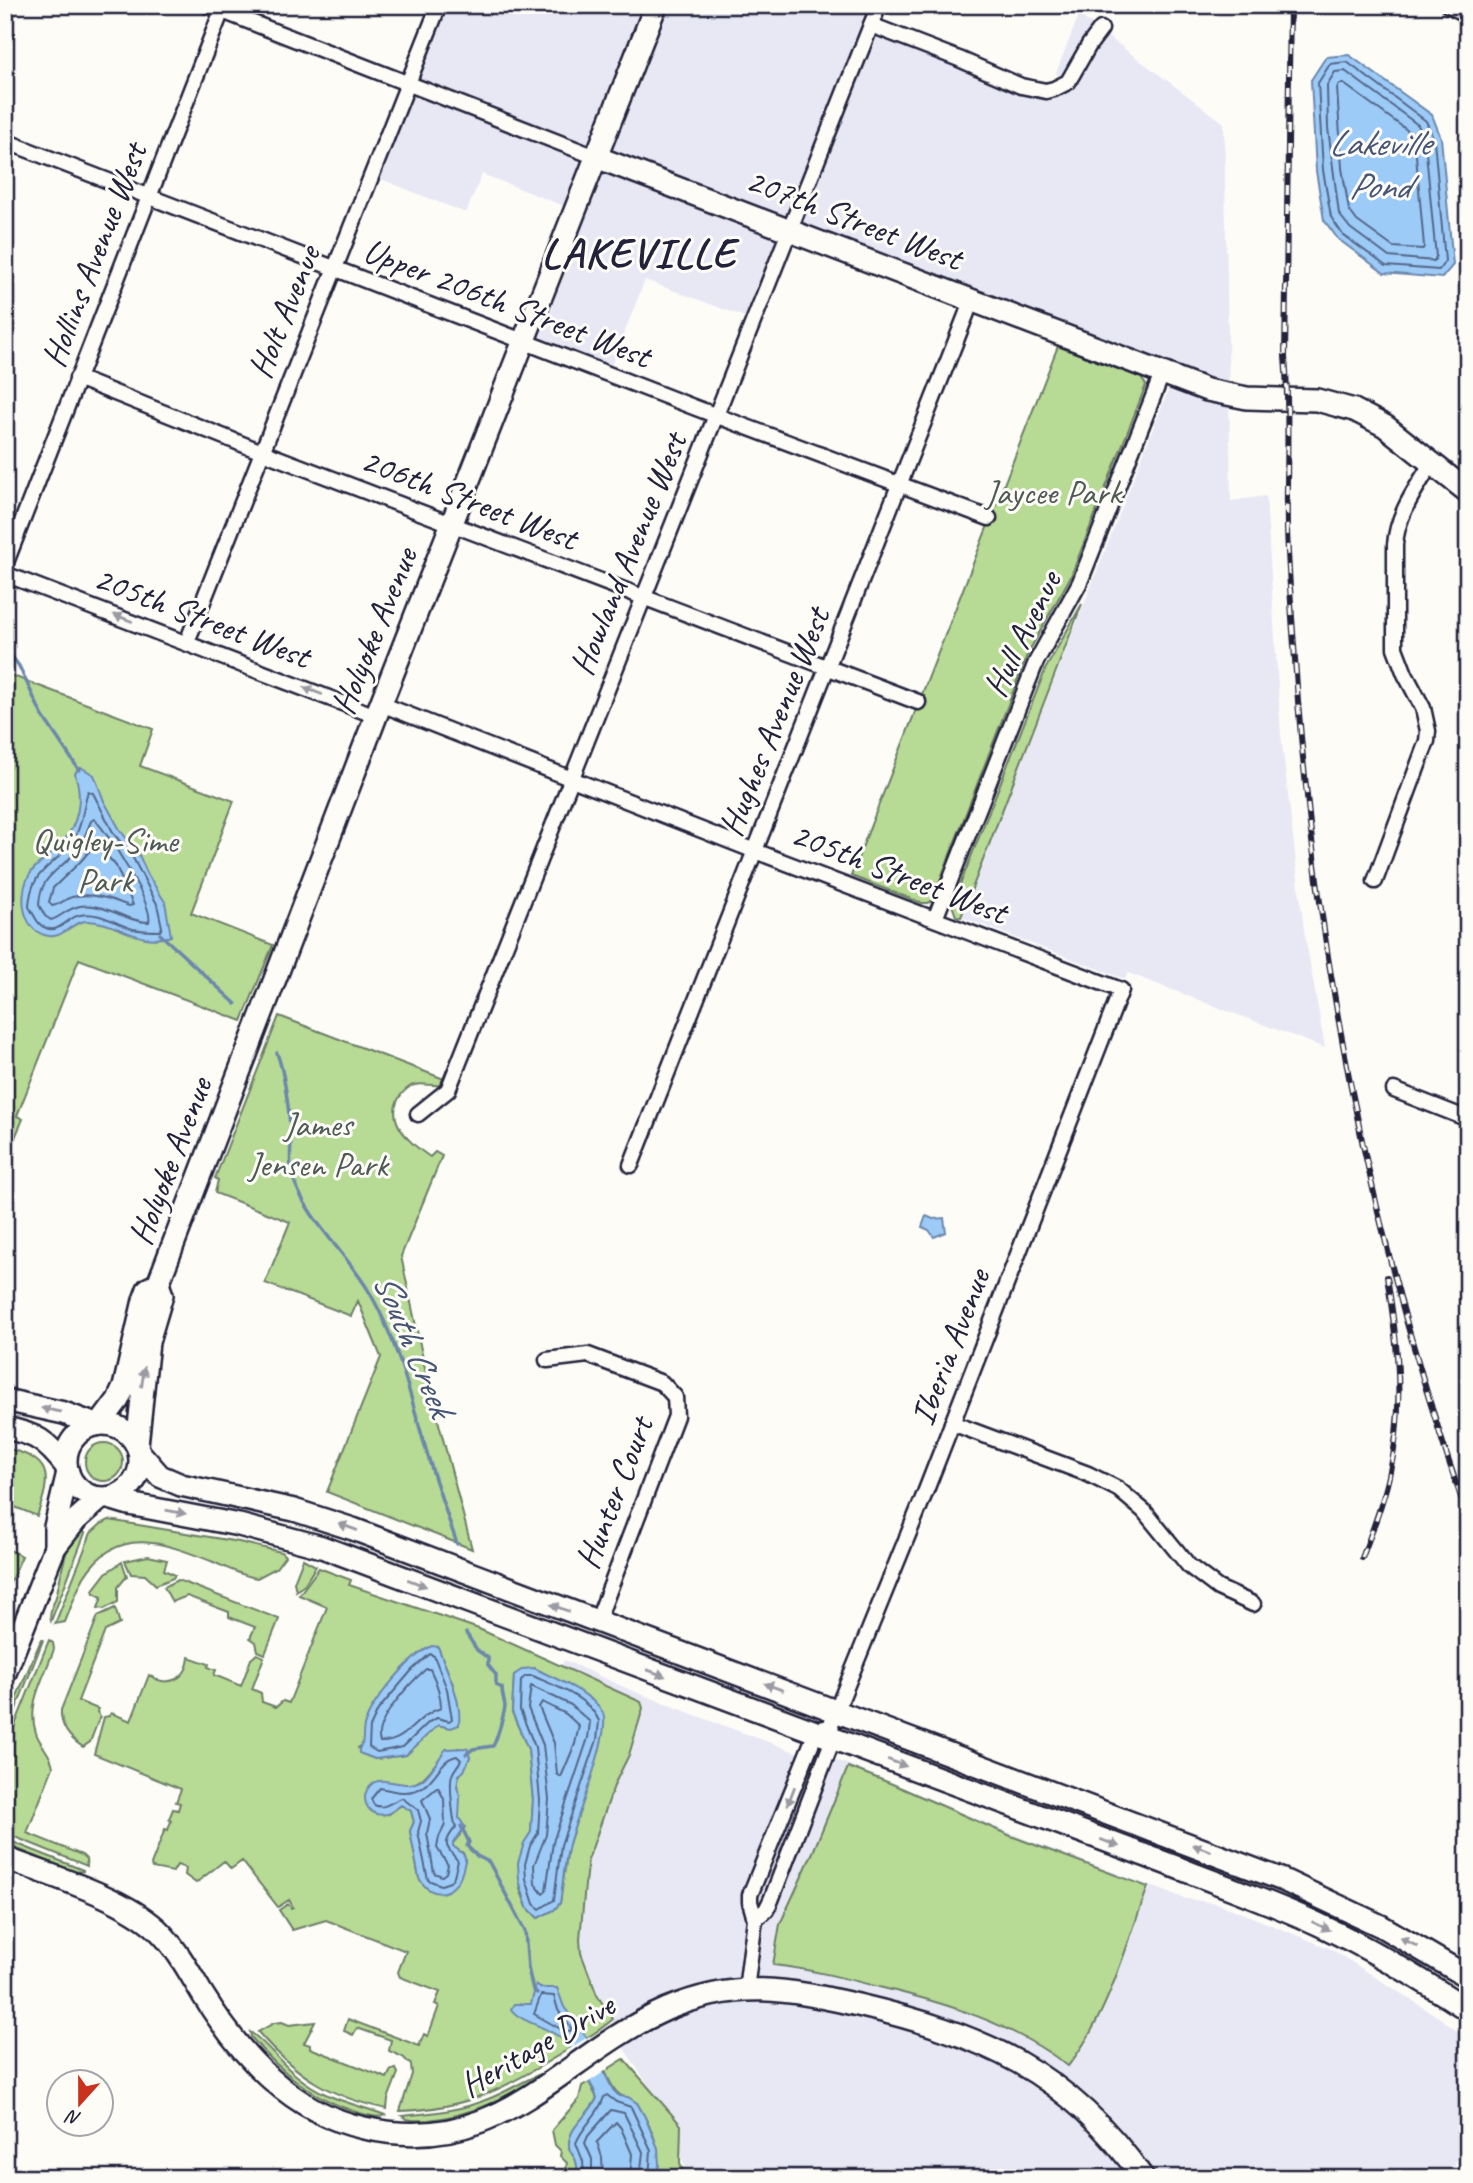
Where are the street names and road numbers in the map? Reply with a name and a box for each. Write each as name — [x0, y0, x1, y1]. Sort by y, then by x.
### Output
street label: Hollins Avenue West — [31, 134, 158, 373]
street label: 207th Street West — [740, 157, 971, 282]
street label: Upper 206th Street West — [357, 228, 660, 380]
street label: Holt Avenue — [237, 237, 332, 385]
street label: Howland Avenue West — [559, 423, 698, 682]
street label: 206th Street West — [355, 437, 586, 562]
street label: Holyoke Avenue — [320, 539, 429, 721]
street label: 205th Street West — [88, 555, 319, 680]
street label: Hull Avenue — [972, 562, 1073, 704]
street label: Hughes Avenue West — [708, 598, 841, 843]
street label: 205th Street West — [785, 811, 1016, 936]
street label: Holyoke Avenue — [118, 1069, 223, 1251]
street label: Iberia Avenue — [900, 1260, 1001, 1431]
street label: Hunter Court — [565, 1408, 665, 1575]
street label: Heritage Drive — [452, 1981, 625, 2107]

